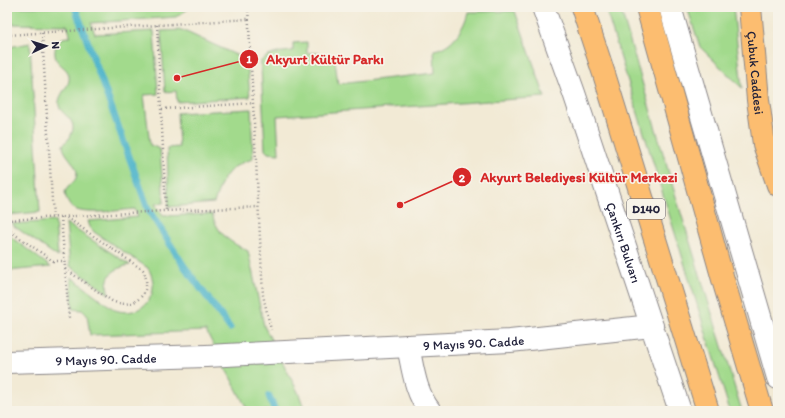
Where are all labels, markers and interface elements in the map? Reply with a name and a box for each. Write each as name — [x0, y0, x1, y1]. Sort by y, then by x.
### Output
north arrow — [26, 26, 66, 66]
street label: Çubuk Caddesi — [744, 30, 767, 115]
text: N — [49, 41, 62, 50]
callout: Akyurt Kültür Parkı — [239, 46, 392, 72]
text: Akyurt Kültür Parkı — [265, 51, 384, 68]
text: 1 — [246, 52, 252, 66]
callout: Akyurt Belediyesi Kültür Merkezi — [452, 164, 685, 190]
text: Akyurt Belediyesi Kültür Merkezi — [479, 169, 678, 186]
text: 2 — [459, 171, 466, 185]
road number: D140 — [627, 199, 665, 219]
street label: Çankırı Bulvarı — [603, 200, 644, 285]
street label: 9 Mayıs 90. Cadde — [423, 333, 525, 353]
street label: 9 Mayıs 90. Cadde — [55, 350, 157, 369]

